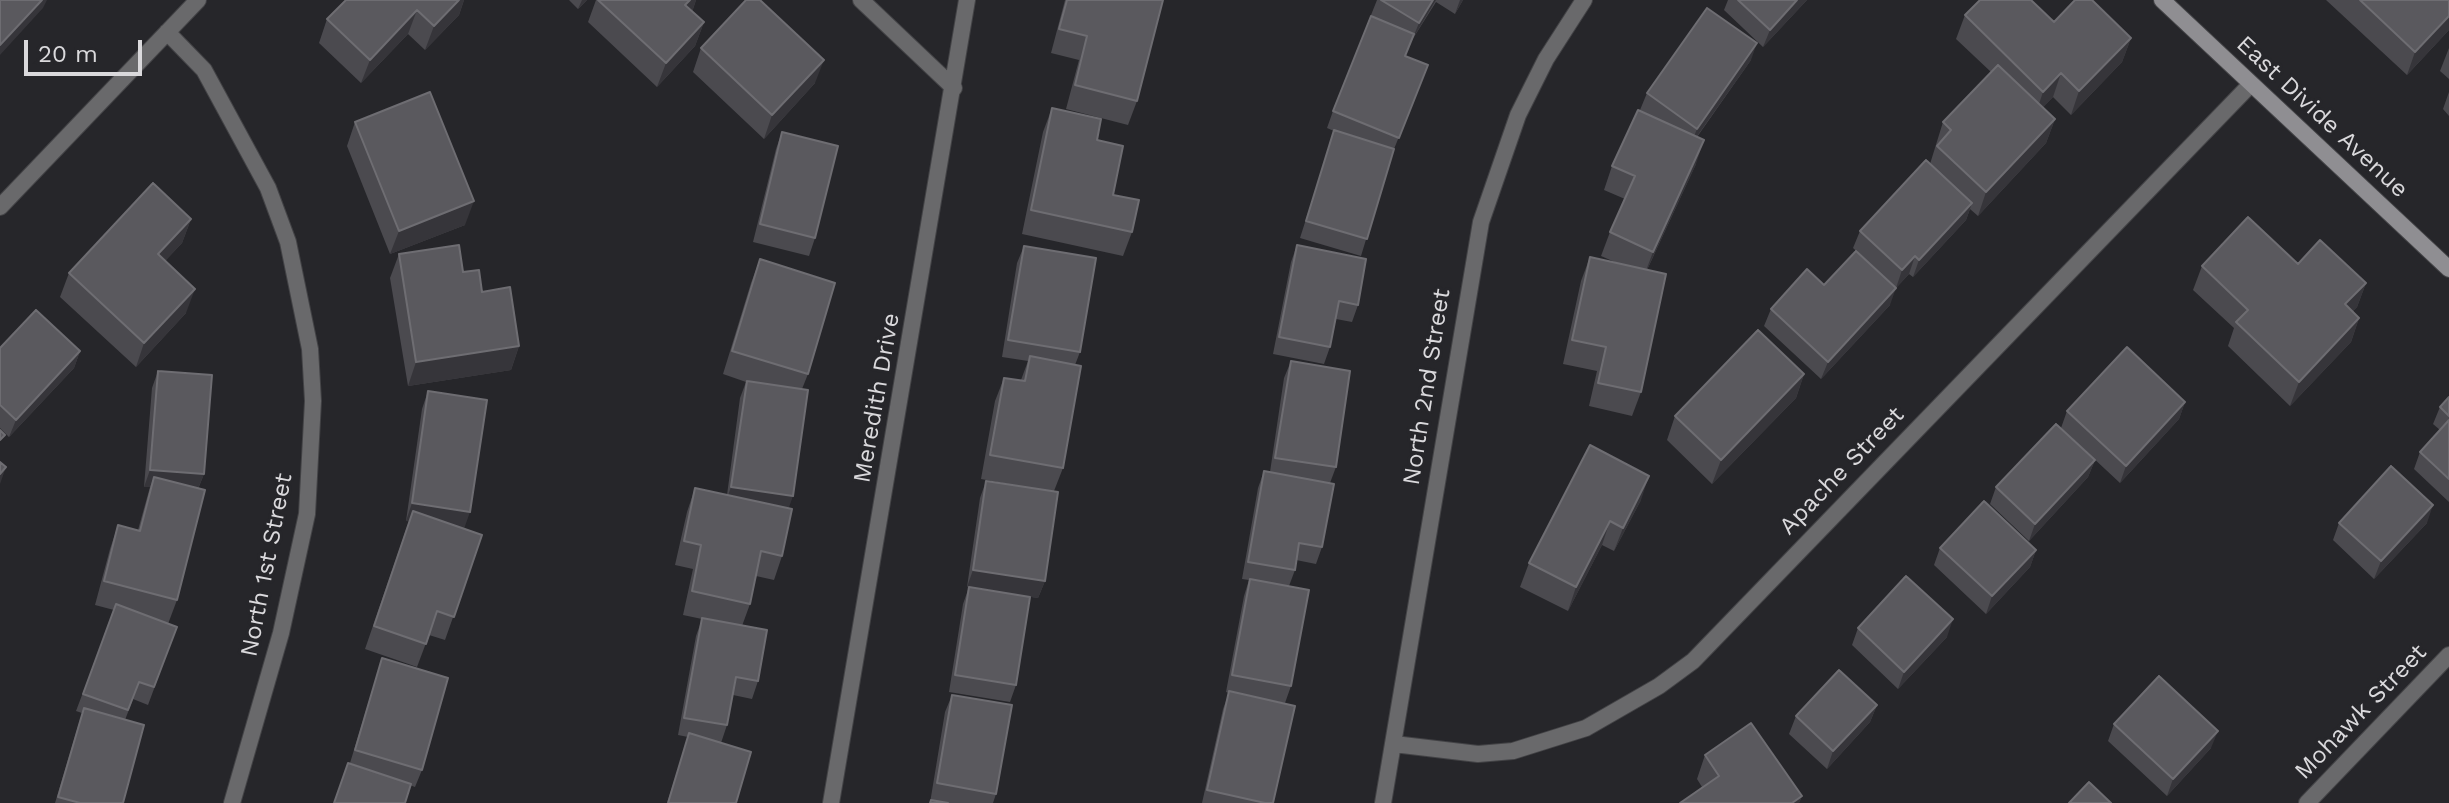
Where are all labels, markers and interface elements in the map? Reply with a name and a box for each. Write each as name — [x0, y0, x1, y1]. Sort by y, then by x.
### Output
scale bar — [28, 24, 146, 74]
street label: East Divide Avenue — [2230, 30, 2414, 204]
text: 20 m — [38, 40, 98, 68]
street label: North 2nd Street — [1397, 287, 1457, 487]
street label: Meredith Drive — [848, 311, 906, 485]
street label: Apache Street — [1774, 401, 1910, 541]
street label: North 1st Street — [235, 471, 299, 659]
street label: Mohawk Street — [2289, 638, 2433, 786]

